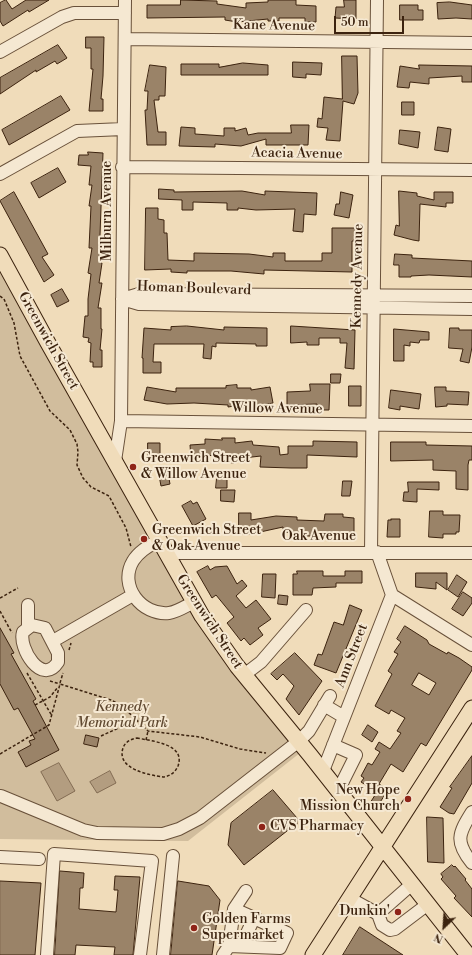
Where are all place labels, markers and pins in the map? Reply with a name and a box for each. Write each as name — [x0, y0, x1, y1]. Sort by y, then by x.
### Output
place label: Greenwich Street & Willow Avenue — [141, 451, 250, 484]
marker: Greenwich Street & Willow Avenue — [128, 462, 138, 472]
place label: Greenwich Street & Oak Avenue — [152, 523, 261, 556]
marker: Greenwich Street & Oak Avenue — [139, 534, 149, 544]
place label: New Hope Mission Church — [300, 783, 400, 816]
marker: New Hope Mission Church — [403, 794, 413, 804]
place label: CVS Pharmacy — [270, 819, 364, 835]
marker: CVS Pharmacy — [257, 822, 267, 832]
place label: Dunkin' — [339, 904, 390, 920]
marker: Dunkin' — [393, 907, 403, 917]
place label: Golden Farms Supermarket — [202, 912, 291, 944]
marker: Golden Farms Supermarket — [189, 923, 199, 933]

